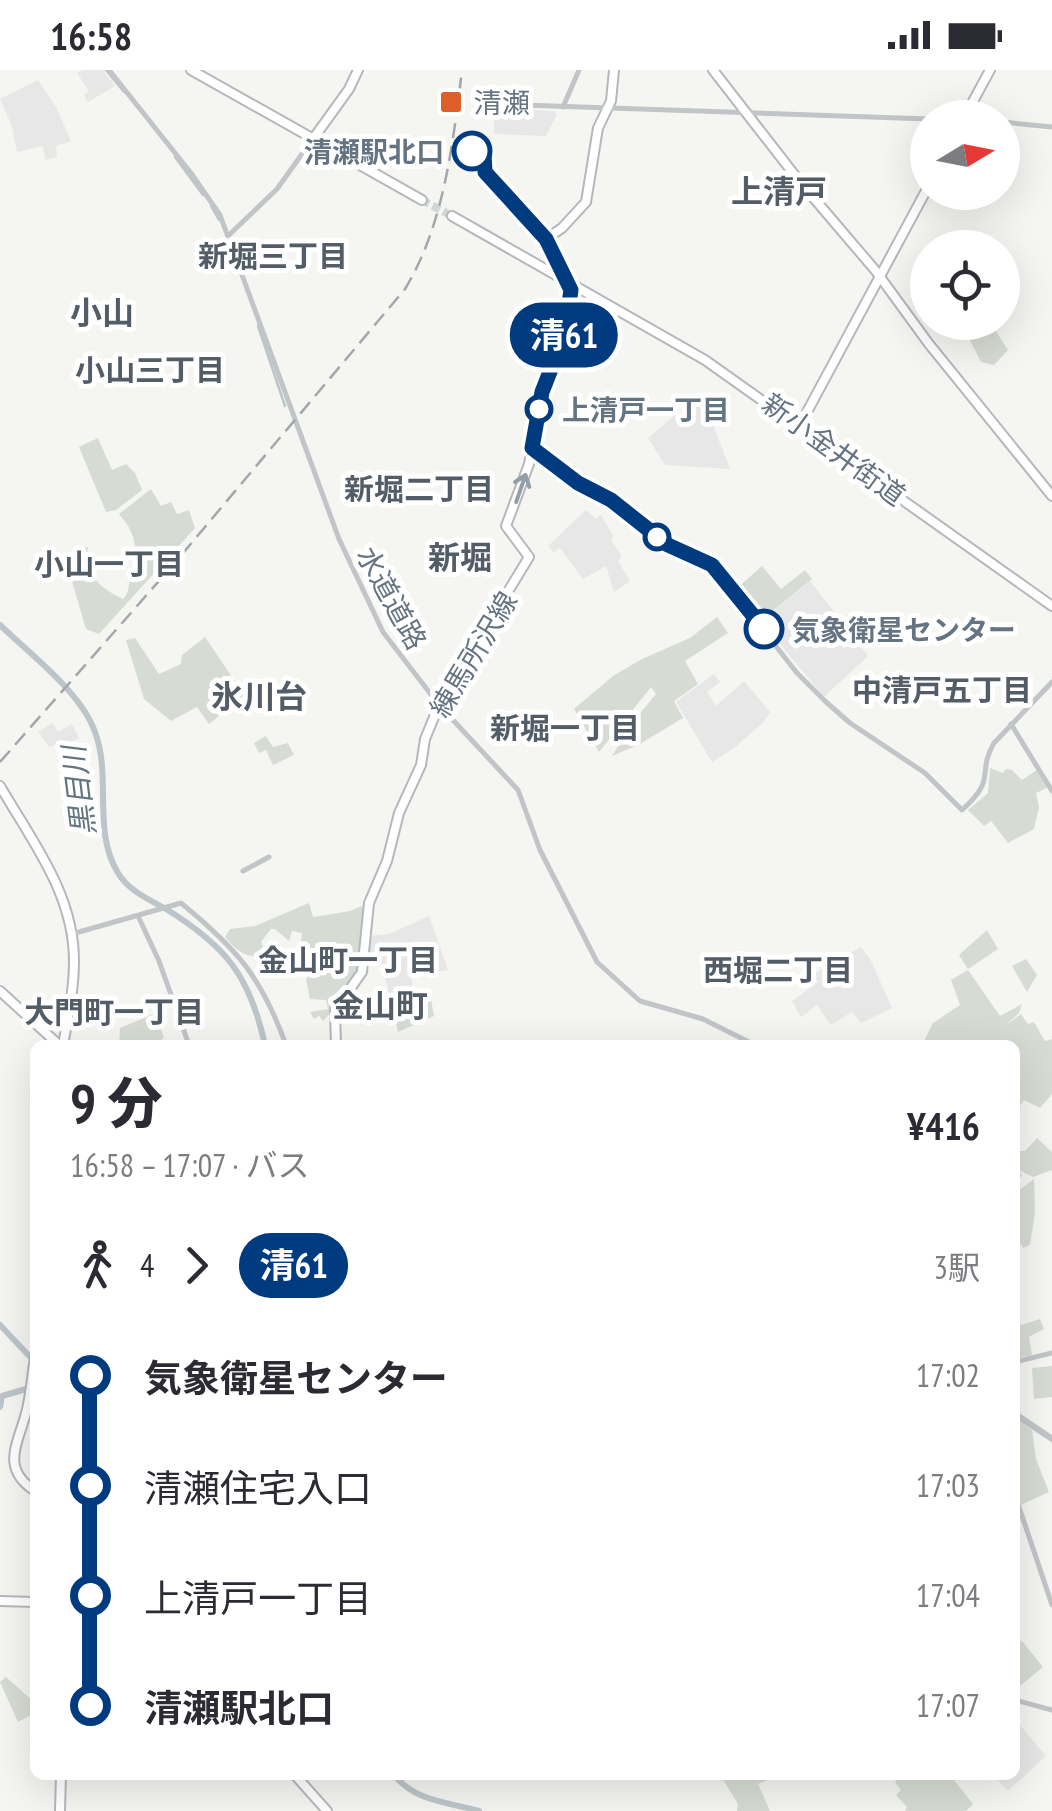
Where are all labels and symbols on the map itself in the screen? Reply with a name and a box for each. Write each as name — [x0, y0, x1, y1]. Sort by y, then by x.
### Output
place label: 清瀬 — [474, 84, 530, 121]
marker: 清瀬 — [438, 89, 464, 115]
north arrow — [910, 100, 1020, 210]
marker: 清瀬駅北口 — [453, 132, 491, 170]
place label: 清瀬駅北口 — [304, 133, 444, 170]
district label: 上清戸 — [731, 170, 827, 212]
district label: 新堀三丁目 — [198, 236, 348, 275]
district label: 小山 — [70, 291, 134, 333]
line badge: 清61 — [506, 302, 622, 368]
district label: 小山三丁目 — [75, 350, 225, 389]
street label: 新小金井街道 — [755, 385, 913, 513]
place label: 上清戸一丁目 — [562, 391, 730, 428]
marker: 上清戸一丁目 — [526, 396, 552, 422]
district label: 新堀二丁目 — [344, 469, 494, 508]
one-way arrow — [514, 472, 532, 504]
unlabelled marker — [644, 524, 670, 550]
district label: 新堀 — [428, 536, 492, 578]
street label: 水道道路 — [349, 540, 435, 656]
district label: 小山一丁目 — [34, 544, 184, 583]
street label: 練馬所沢線 — [421, 584, 525, 724]
marker: 気象衛星センター — [745, 610, 783, 648]
place label: 気象衛星センター — [792, 611, 1016, 648]
district label: 中清戸五丁目 — [852, 670, 1032, 709]
district label: 氷川台 — [211, 675, 307, 717]
district label: 新堀一丁目 — [490, 708, 640, 747]
water label: 黒目川 — [53, 741, 103, 838]
district label: 金山町一丁目 — [258, 940, 438, 979]
district label: 西堀二丁目 — [703, 950, 853, 989]
district label: 金山町 — [332, 984, 428, 1026]
district label: 大門町一丁目 — [24, 992, 204, 1031]

